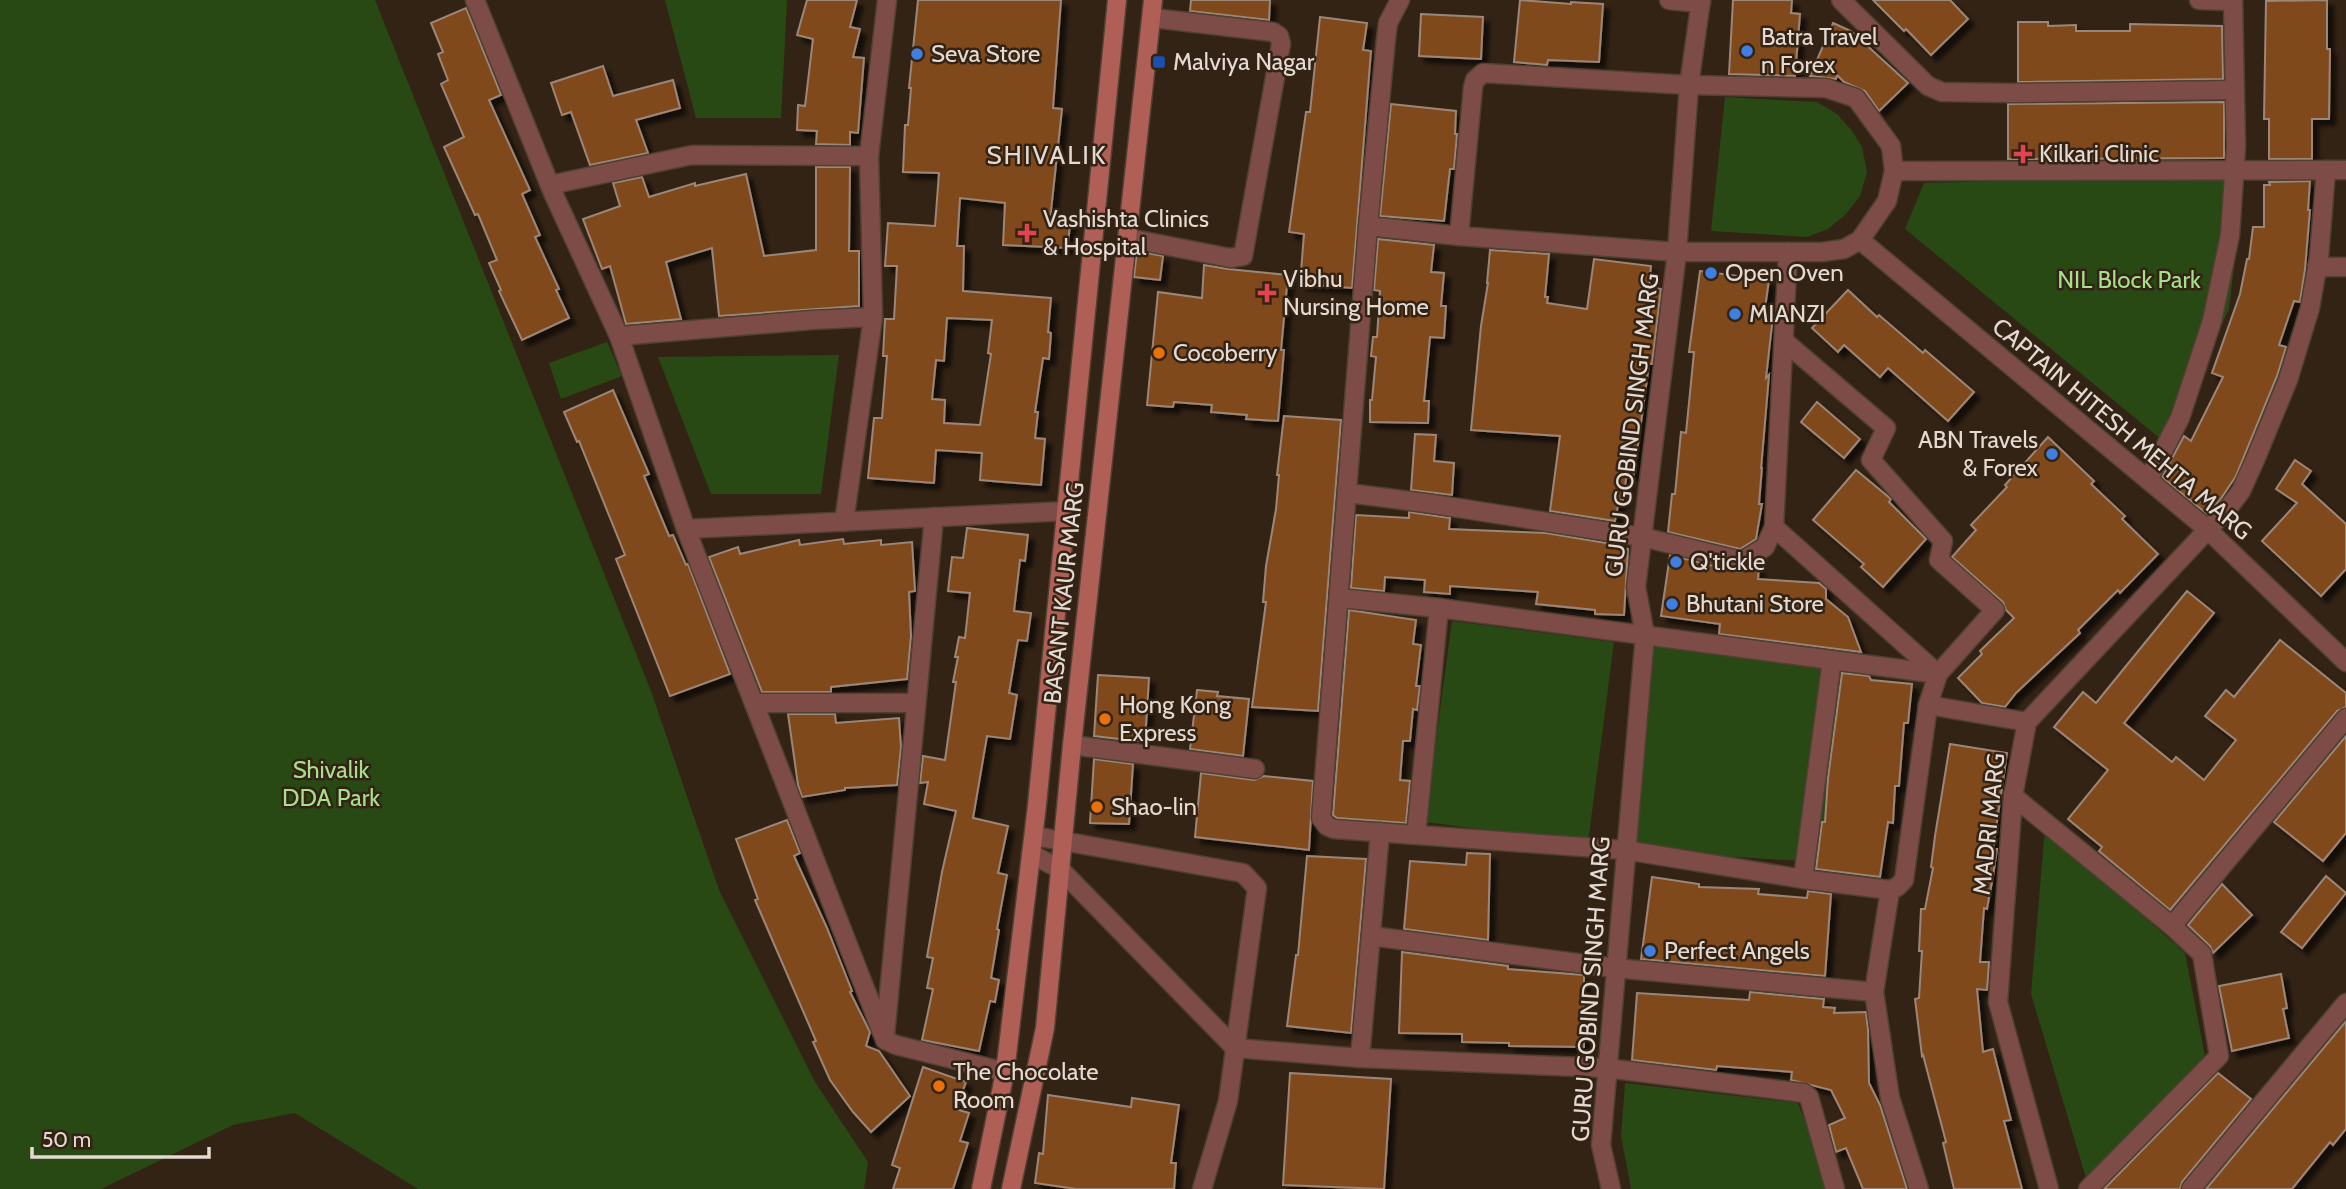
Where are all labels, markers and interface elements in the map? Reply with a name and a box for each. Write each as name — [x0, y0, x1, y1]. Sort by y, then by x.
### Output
place label: Batra Travel n Forex — [1761, 22, 1878, 79]
place label: Seva Store — [931, 39, 1040, 68]
marker: Batra Travel n Forex — [1739, 43, 1755, 59]
marker: Seva Store — [909, 46, 925, 62]
place label: Malviya Nagar — [1173, 47, 1315, 76]
marker: Malviya Nagar — [1151, 54, 1167, 70]
district label: SHIVALIK — [986, 139, 1108, 171]
place label: Kilkari Clinic — [2039, 139, 2159, 168]
marker: Kilkari Clinic — [2013, 144, 2033, 164]
place label: Vashishta Clinics & Hospital — [1043, 204, 1209, 261]
marker: Vashishta Clinics & Hospital — [1017, 223, 1037, 243]
place label: Open Oven — [1725, 258, 1844, 287]
place label: Vibhu Nursing Home — [1283, 264, 1429, 321]
marker: Open Oven — [1703, 265, 1719, 281]
park label: NIL Block Park — [2057, 265, 2201, 294]
street label: GURU GOBIND SINGH MARG — [1598, 271, 1665, 579]
marker: Vibhu Nursing Home — [1257, 283, 1277, 303]
place label: MIANZI — [1749, 299, 1825, 328]
marker: MIANZI — [1727, 306, 1743, 322]
street label: CAPTAIN HITESH MEHTA MARG — [1987, 312, 2258, 546]
place label: Cocoberry — [1173, 338, 1277, 367]
marker: Cocoberry — [1151, 345, 1167, 361]
place label: ABN Travels & Forex — [1918, 425, 2039, 482]
marker: ABN Travels & Forex — [2044, 446, 2060, 462]
street label: BASANT KAUR MARG — [1037, 480, 1090, 705]
place label: Q'tickle — [1690, 547, 1765, 576]
marker: Q'tickle — [1668, 554, 1684, 570]
place label: Bhutani Store — [1686, 589, 1824, 618]
marker: Bhutani Store — [1664, 596, 1680, 612]
place label: Hong Kong Express — [1119, 690, 1232, 747]
marker: Hong Kong Express — [1097, 711, 1113, 727]
street label: MADRI MARG — [1967, 752, 2010, 896]
park label: Shivalik DDA Park — [282, 755, 380, 812]
place label: Shao-lin — [1111, 792, 1197, 821]
marker: Shao-lin — [1089, 799, 1105, 815]
street label: GURU GOBIND SINGH MARG — [1565, 835, 1616, 1143]
place label: Perfect Angels — [1664, 936, 1810, 965]
marker: Perfect Angels — [1642, 943, 1658, 959]
place label: The Chocolate Room — [953, 1057, 1099, 1114]
marker: The Chocolate Room — [931, 1078, 947, 1094]
scale bar — [32, 1116, 208, 1160]
text: 50 m — [42, 1127, 91, 1152]

